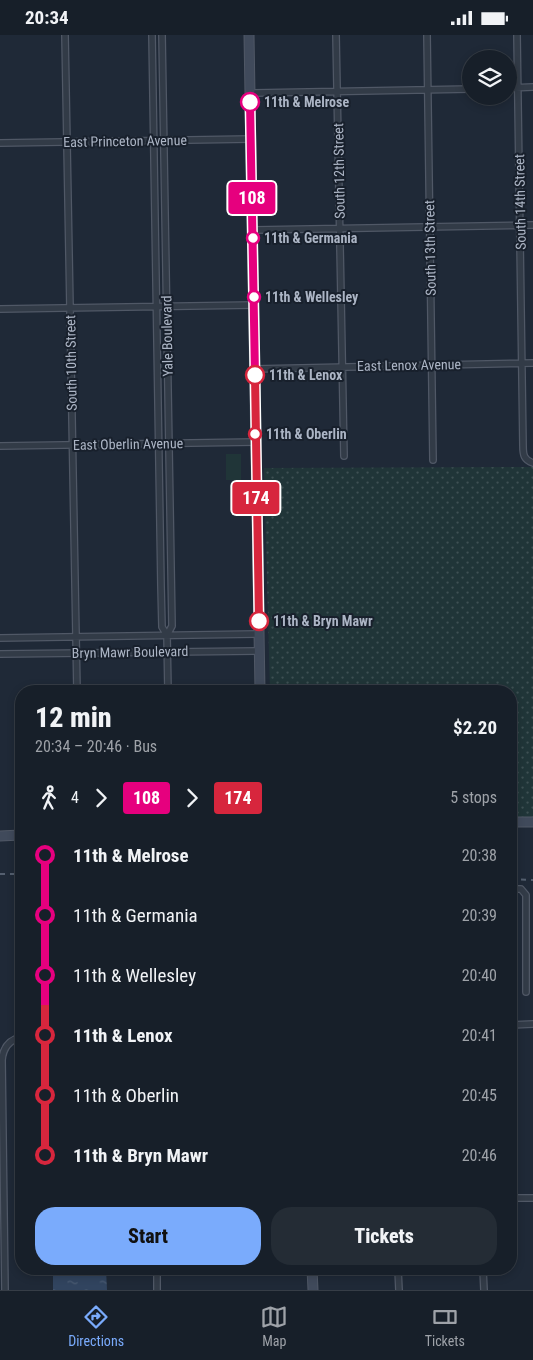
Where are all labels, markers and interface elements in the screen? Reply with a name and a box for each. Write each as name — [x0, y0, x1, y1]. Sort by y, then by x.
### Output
text: 20:34 — [25, 6, 69, 29]
map controls — [462, 50, 517, 105]
button: layers — [462, 50, 517, 105]
marker: 11th & Melrose — [240, 92, 260, 112]
place label: 11th & Melrose — [264, 94, 349, 110]
street label: South 12th Street — [330, 123, 348, 219]
street label: East Princeton Avenue — [63, 132, 187, 150]
street label: South 14th Street — [511, 154, 529, 250]
line badge: 108 — [223, 182, 281, 214]
text: 108 — [238, 187, 266, 208]
street label: South 13th Street — [421, 200, 439, 296]
place label: 11th & Germania — [264, 230, 358, 246]
marker: 11th & Germania — [246, 231, 260, 245]
place label: 11th & Wellesley — [265, 289, 359, 305]
marker: 11th & Wellesley — [247, 290, 261, 304]
street label: Yale Boulevard — [158, 295, 176, 377]
street label: South 10th Street — [62, 315, 80, 411]
street label: East Lenox Avenue — [357, 356, 462, 374]
marker: 11th & Lenox — [245, 365, 265, 385]
place label: 11th & Lenox — [269, 367, 343, 383]
place label: 11th & Oberlin — [266, 426, 347, 442]
marker: 11th & Oberlin — [248, 427, 262, 441]
street label: East Oberlin Avenue — [73, 435, 184, 453]
line badge: 174 — [227, 482, 285, 514]
text: 174 — [242, 487, 270, 508]
marker: 11th & Bryn Mawr — [249, 611, 269, 631]
place label: 11th & Bryn Mawr — [273, 613, 373, 629]
street label: Bryn Mawr Boulevard — [72, 643, 188, 661]
text: 12 min — [35, 701, 112, 734]
text: $2.20 — [453, 716, 497, 739]
text: 20:34 – 20:46 · Bus — [35, 737, 157, 756]
icon: walk — [35, 784, 63, 812]
icon: forward — [87, 784, 115, 812]
icon: forward — [178, 784, 206, 812]
text: 108 — [133, 787, 160, 808]
text: 174 — [224, 787, 252, 808]
text: 4 — [71, 788, 79, 807]
text: 5 stops — [450, 788, 497, 807]
text: 11th & Melrose — [73, 844, 189, 867]
text: 20:38 — [462, 846, 497, 865]
text: 11th & Germania — [73, 904, 198, 927]
text: 20:39 — [462, 906, 497, 925]
text: 11th & Wellesley — [73, 964, 196, 987]
text: 20:40 — [462, 966, 497, 985]
text: 11th & Lenox — [73, 1024, 173, 1047]
text: 20:41 — [462, 1026, 497, 1045]
text: 11th & Oberlin — [73, 1084, 179, 1107]
text: 20:45 — [462, 1086, 497, 1105]
text: 11th & Bryn Mawr — [73, 1144, 208, 1167]
text: 20:46 — [462, 1146, 497, 1165]
button: Start — [35, 1207, 261, 1265]
button: Tickets — [271, 1207, 497, 1265]
tab: Directions — [68, 1303, 124, 1349]
tab: Map — [260, 1303, 288, 1349]
tab: Tickets — [425, 1303, 465, 1349]

